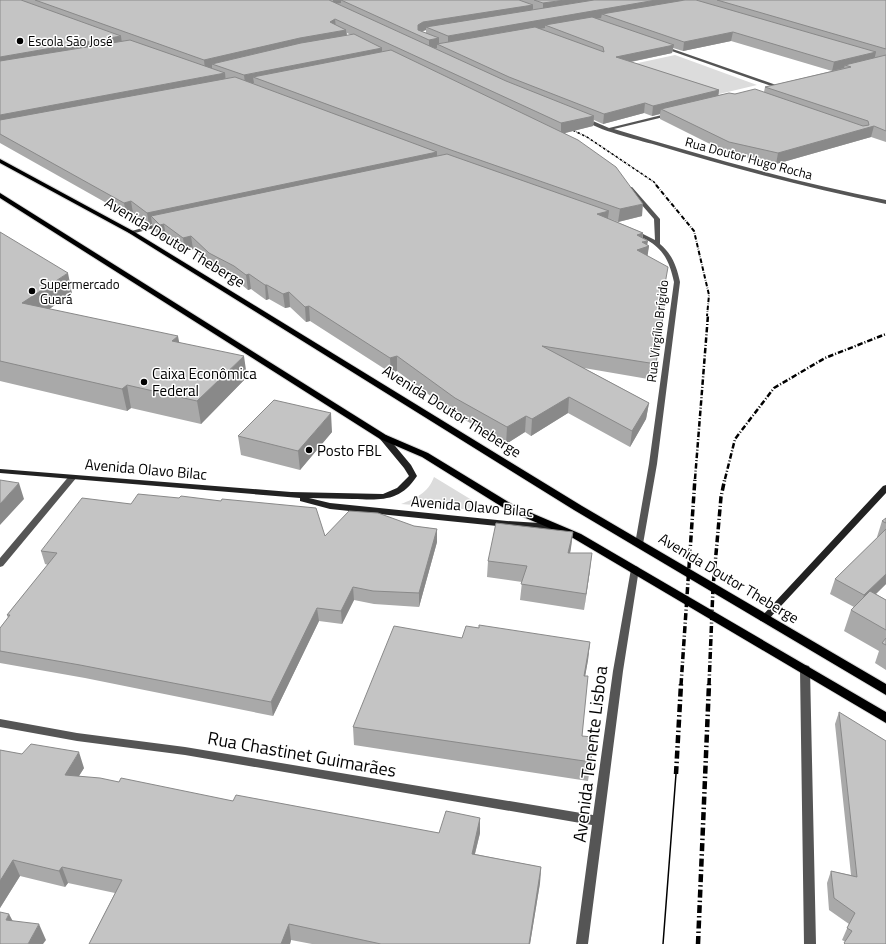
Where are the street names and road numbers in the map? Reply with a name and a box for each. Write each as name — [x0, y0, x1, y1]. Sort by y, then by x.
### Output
street label: Rua Doutor Hugo Rocha — [683, 131, 815, 185]
street label: Avenida Doutor Theberge — [100, 191, 250, 293]
street label: Rua Virgílio Brígido — [641, 279, 673, 383]
street label: Avenida Doutor Theberge — [378, 359, 526, 463]
street label: Avenida Olavo Bilac — [84, 452, 208, 486]
street label: Avenida Olavo Bilac — [410, 489, 534, 523]
street label: Avenida Doutor Theberge — [654, 527, 804, 629]
street label: Avenida Tenente Lisboa — [566, 664, 614, 844]
street label: Rua Chastinet Guimarães — [206, 724, 398, 784]

